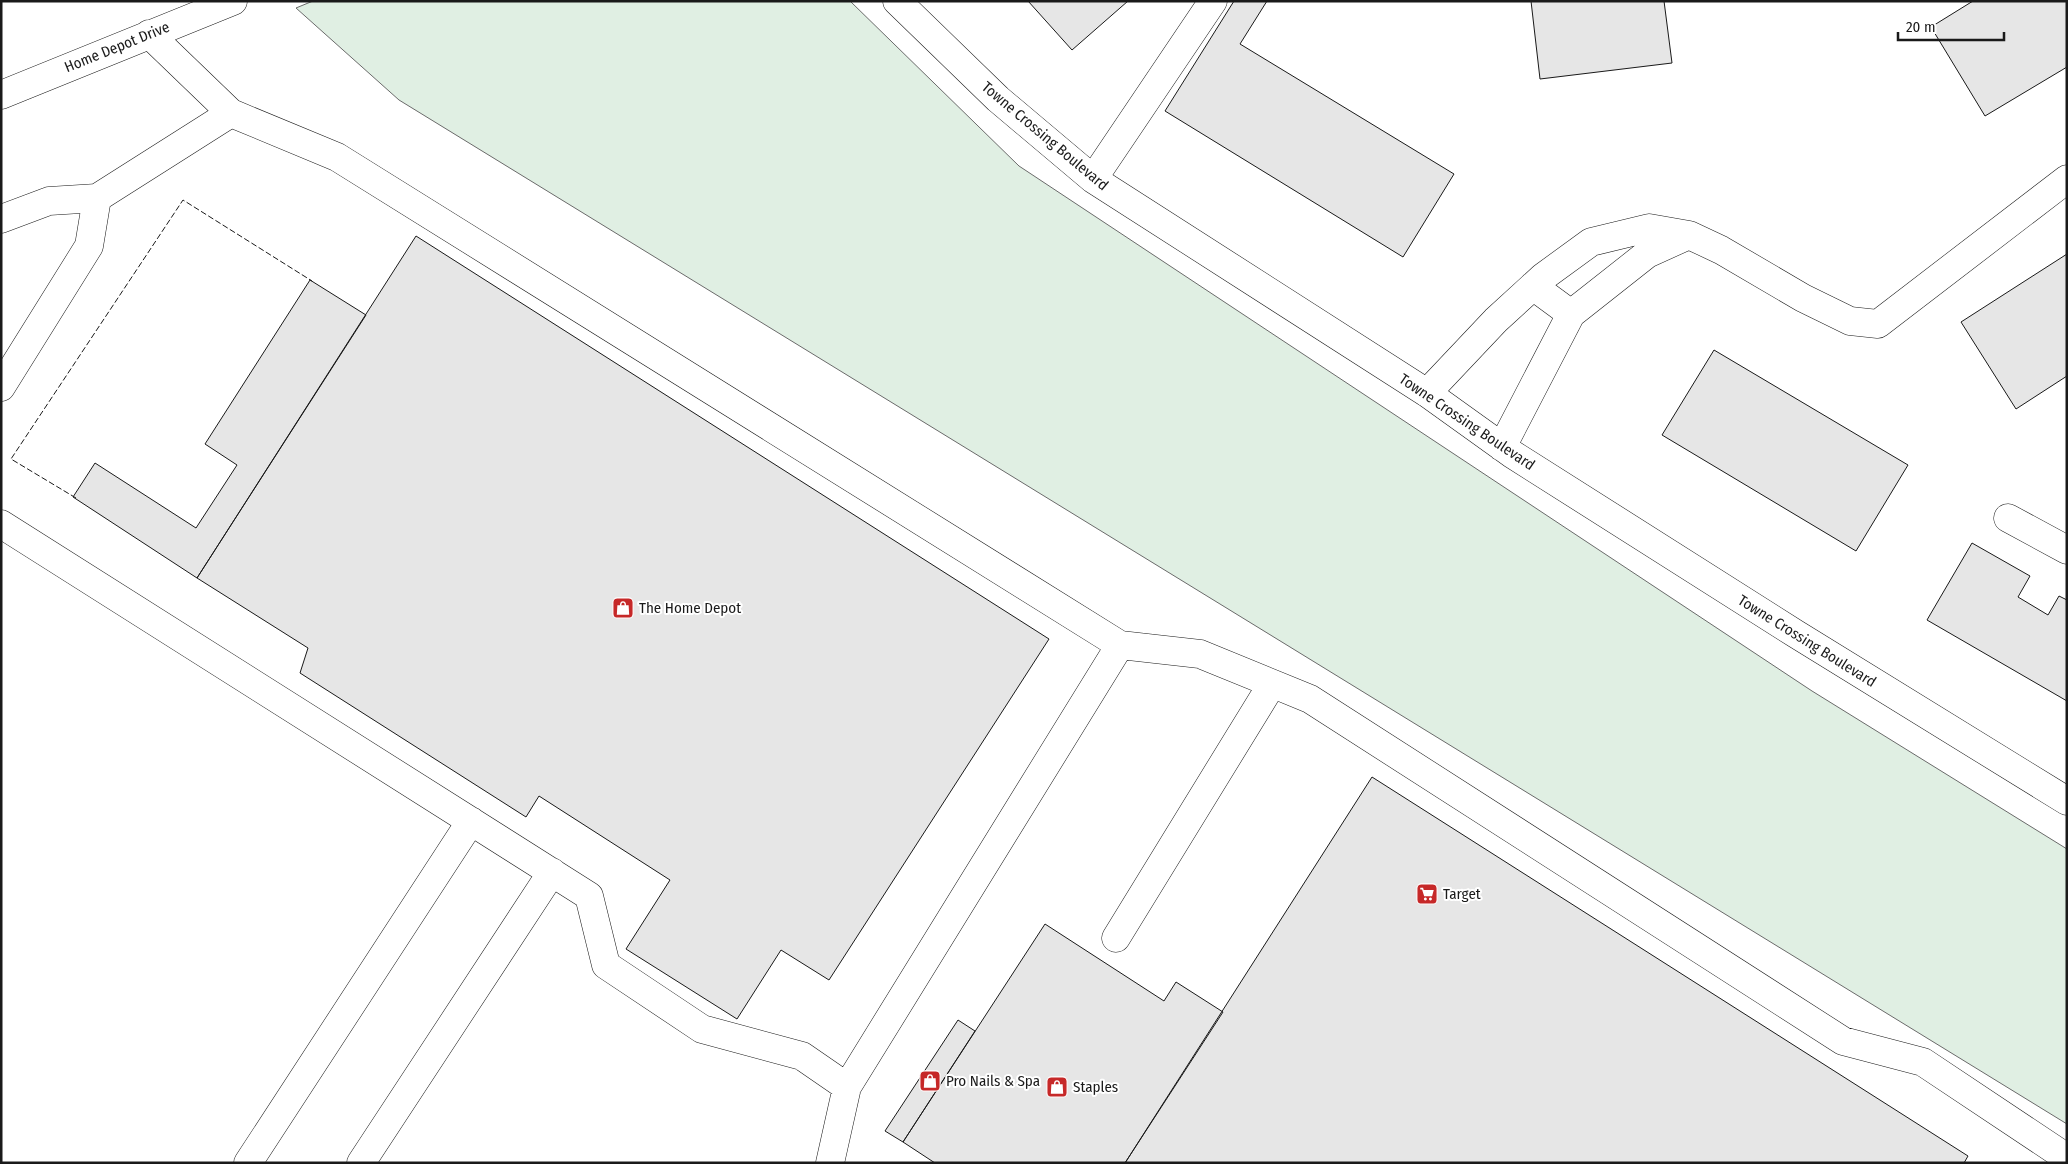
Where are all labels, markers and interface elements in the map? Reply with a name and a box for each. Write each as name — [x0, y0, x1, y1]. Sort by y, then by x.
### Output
scale bar — [1898, 10, 2004, 42]
street label: Home Depot Drive — [62, 18, 172, 76]
text: 20 m — [1906, 18, 1936, 36]
street label: Towne Crossing Boulevard — [978, 78, 1112, 194]
street label: Towne Crossing Boulevard — [1396, 370, 1538, 474]
street label: Towne Crossing Boulevard — [1735, 591, 1879, 691]
shop icon: The Home Depot — [611, 596, 635, 620]
place label: The Home Depot — [639, 599, 741, 617]
supermarket icon: Target — [1415, 882, 1439, 906]
place label: Target — [1443, 885, 1481, 903]
shop icon: Pro Nails & Spa — [918, 1069, 942, 1093]
place label: Pro Nails & Spa — [946, 1072, 1040, 1090]
shop icon: Staples — [1045, 1075, 1069, 1099]
place label: Staples — [1073, 1078, 1118, 1096]

